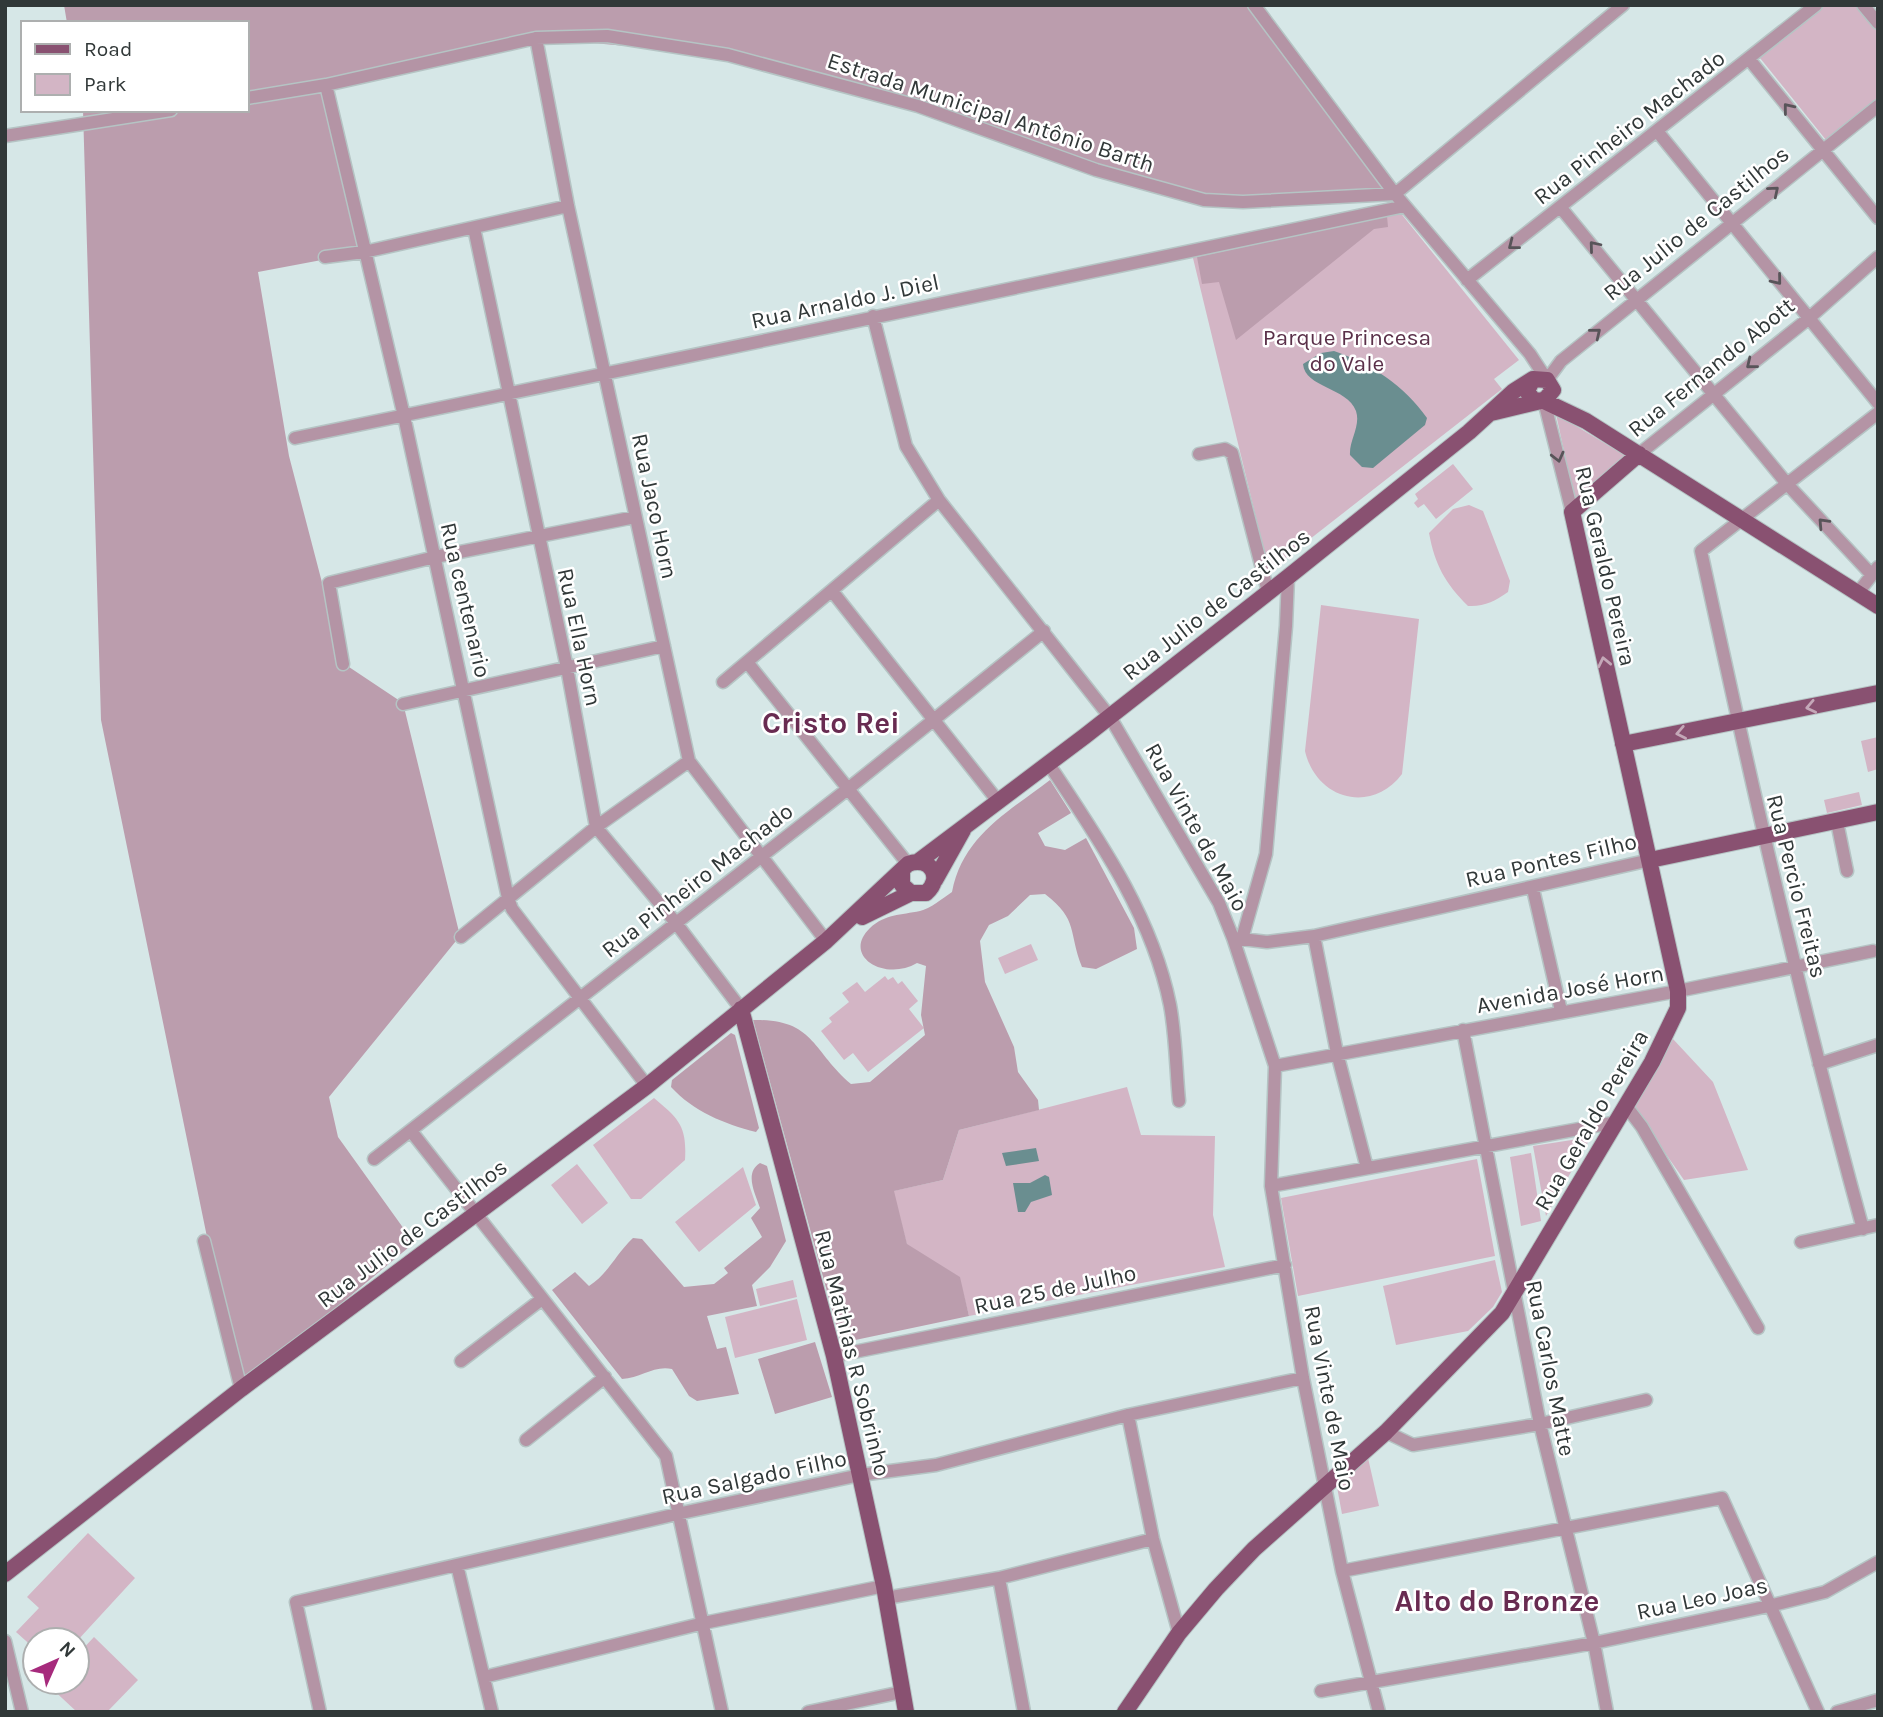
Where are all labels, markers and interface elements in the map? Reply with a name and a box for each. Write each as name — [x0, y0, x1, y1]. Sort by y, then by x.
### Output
legend — [21, 21, 248, 112]
text: Road — [84, 37, 132, 61]
street label: Rua Pinheiro Machado — [1528, 44, 1730, 210]
street label: Estrada Municipal Antônio Barth — [824, 47, 1158, 178]
text: Park — [84, 72, 127, 96]
one-way arrow — [1784, 103, 1796, 116]
street label: Rua Julio de Castilhos — [1598, 140, 1795, 307]
one-way arrow — [1765, 187, 1778, 199]
one-way arrow — [1508, 237, 1520, 250]
one-way arrow — [1590, 242, 1602, 255]
street label: Rua Arnaldo J. Diel — [749, 268, 942, 335]
one-way arrow — [1768, 272, 1781, 284]
street label: Rua Fernando Abott — [1623, 292, 1800, 443]
park label: Parque Princesa do Vale — [1263, 324, 1431, 377]
one-way arrow — [1588, 329, 1601, 341]
one-way arrow — [1746, 356, 1758, 369]
street label: Rua Jaco Horn — [626, 431, 683, 581]
one-way arrow — [1550, 450, 1564, 462]
street label: Rua Geraldo Pereira — [1569, 464, 1642, 669]
one-way arrow — [1819, 518, 1832, 531]
street label: Rua centenario — [435, 520, 496, 680]
street label: Rua Julio de Castilhos — [1117, 523, 1316, 686]
street label: Rua Ella Horn — [552, 566, 607, 708]
one-way arrow — [1597, 657, 1612, 669]
one-way arrow — [1805, 699, 1817, 714]
district label: Cristo Rei — [762, 705, 900, 741]
one-way arrow — [1675, 725, 1687, 740]
street label: Rua Vinte de Maio — [1139, 738, 1254, 916]
street label: Rua Percio Freitas — [1761, 792, 1832, 981]
street label: Rua Pinheiro Machado — [596, 797, 798, 963]
street label: Rua Pontes Filho — [1463, 828, 1639, 893]
street label: Avenida José Horn — [1474, 960, 1666, 1019]
street label: Rua Geraldo Pereira — [1529, 1025, 1654, 1215]
street label: Rua Julio de Castilhos — [312, 1153, 513, 1314]
street label: Rua Mathias R Sobrinho — [809, 1227, 896, 1479]
street label: Rua 25 de Julho — [972, 1259, 1139, 1320]
street label: Rua Carlos Matte — [1520, 1278, 1581, 1459]
street label: Rua Vinte de Maio — [1298, 1303, 1361, 1493]
street label: Rua Salgado Filho — [659, 1445, 849, 1510]
street label: Rua Leo Joas — [1634, 1571, 1770, 1626]
district label: Alto do Bronze — [1395, 1583, 1599, 1619]
north arrow — [21, 1626, 91, 1696]
text: N — [55, 1637, 80, 1662]

